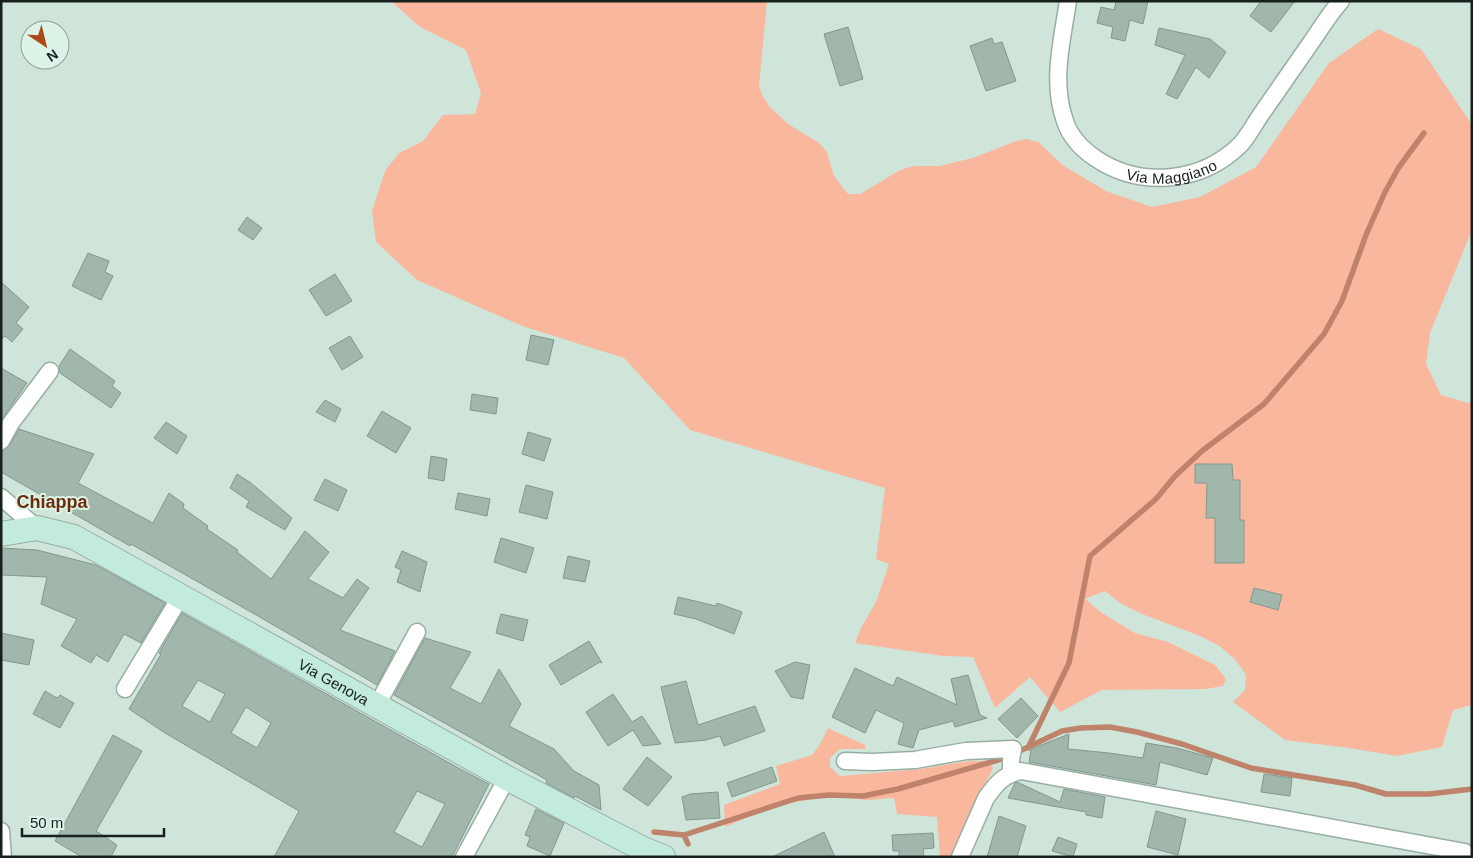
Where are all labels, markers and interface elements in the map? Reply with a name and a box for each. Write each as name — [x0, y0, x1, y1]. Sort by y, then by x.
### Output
north arrow — [20, 20, 70, 70]
text: N — [44, 46, 61, 65]
street label: Via Maggiano — [1125, 156, 1219, 186]
district label: Chiappa — [16, 492, 88, 512]
street label: Via Genova — [296, 655, 373, 708]
scale bar — [22, 806, 165, 838]
text: 50 m — [30, 814, 63, 831]

